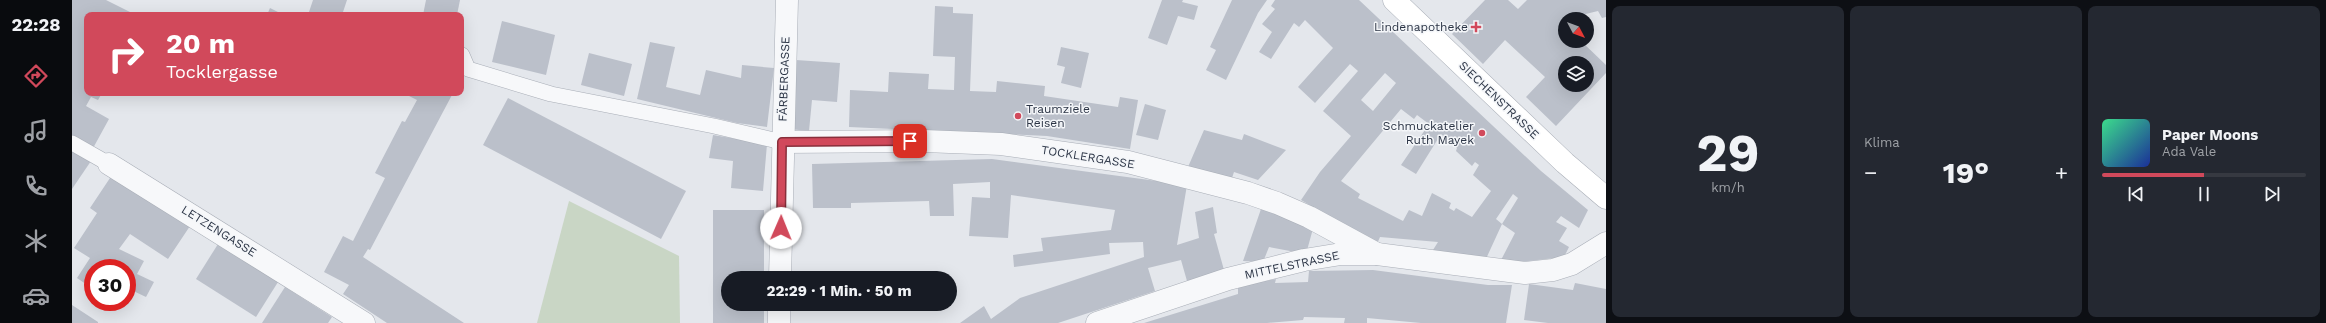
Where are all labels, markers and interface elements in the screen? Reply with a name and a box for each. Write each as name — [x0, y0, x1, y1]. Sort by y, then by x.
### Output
north arrow — [1558, 12, 1594, 48]
map controls — [1558, 12, 1594, 92]
text: 22:28 — [12, 14, 60, 35]
place label: Lindenapotheke — [1374, 20, 1468, 34]
marker: Lindenapotheke — [1471, 22, 1481, 32]
text: 20 m — [166, 27, 235, 60]
icon: right — [100, 28, 152, 80]
street label: FÄRBERGASSE — [776, 36, 792, 122]
button: layers — [1558, 56, 1594, 92]
street label: SIECHENSTRASSE — [1456, 58, 1542, 142]
text: Tocklergasse — [166, 61, 278, 82]
icon: directions — [22, 62, 50, 90]
place label: Traumziele Reisen — [1026, 102, 1090, 130]
marker: Traumziele Reisen — [1013, 111, 1023, 121]
icon: music — [22, 117, 50, 145]
place label: Schmuckatelier Ruth Mayek — [1383, 119, 1474, 147]
text: 29 — [1696, 123, 1760, 184]
pin — [893, 124, 927, 158]
text: Paper Moons — [2162, 126, 2258, 144]
marker: Schmuckatelier Ruth Mayek — [1477, 128, 1487, 138]
icon: arrive — [899, 130, 921, 152]
text: Klima — [1864, 135, 1900, 150]
street label: TOCKLERGASSE — [1040, 143, 1136, 171]
text: Ada Vale — [2162, 144, 2216, 159]
text: 19° — [1943, 155, 1989, 190]
text: − — [1864, 160, 1877, 185]
text: + — [2055, 160, 2068, 185]
icon: phone — [22, 172, 50, 200]
text: km/h — [1711, 180, 1745, 195]
icon: previous — [2125, 183, 2147, 205]
icon: pause — [2193, 183, 2215, 205]
icon: next — [2261, 183, 2283, 205]
street label: LETZENGASSE — [179, 202, 259, 260]
position arrow — [760, 207, 802, 249]
icon: climate — [22, 227, 50, 255]
street label: MITTELSTRASSE — [1243, 248, 1341, 282]
speed limit sign: 30 — [84, 259, 136, 311]
icon: car — [22, 282, 50, 310]
text: 22:29 · 1 Min. · 50 m — [766, 282, 912, 300]

